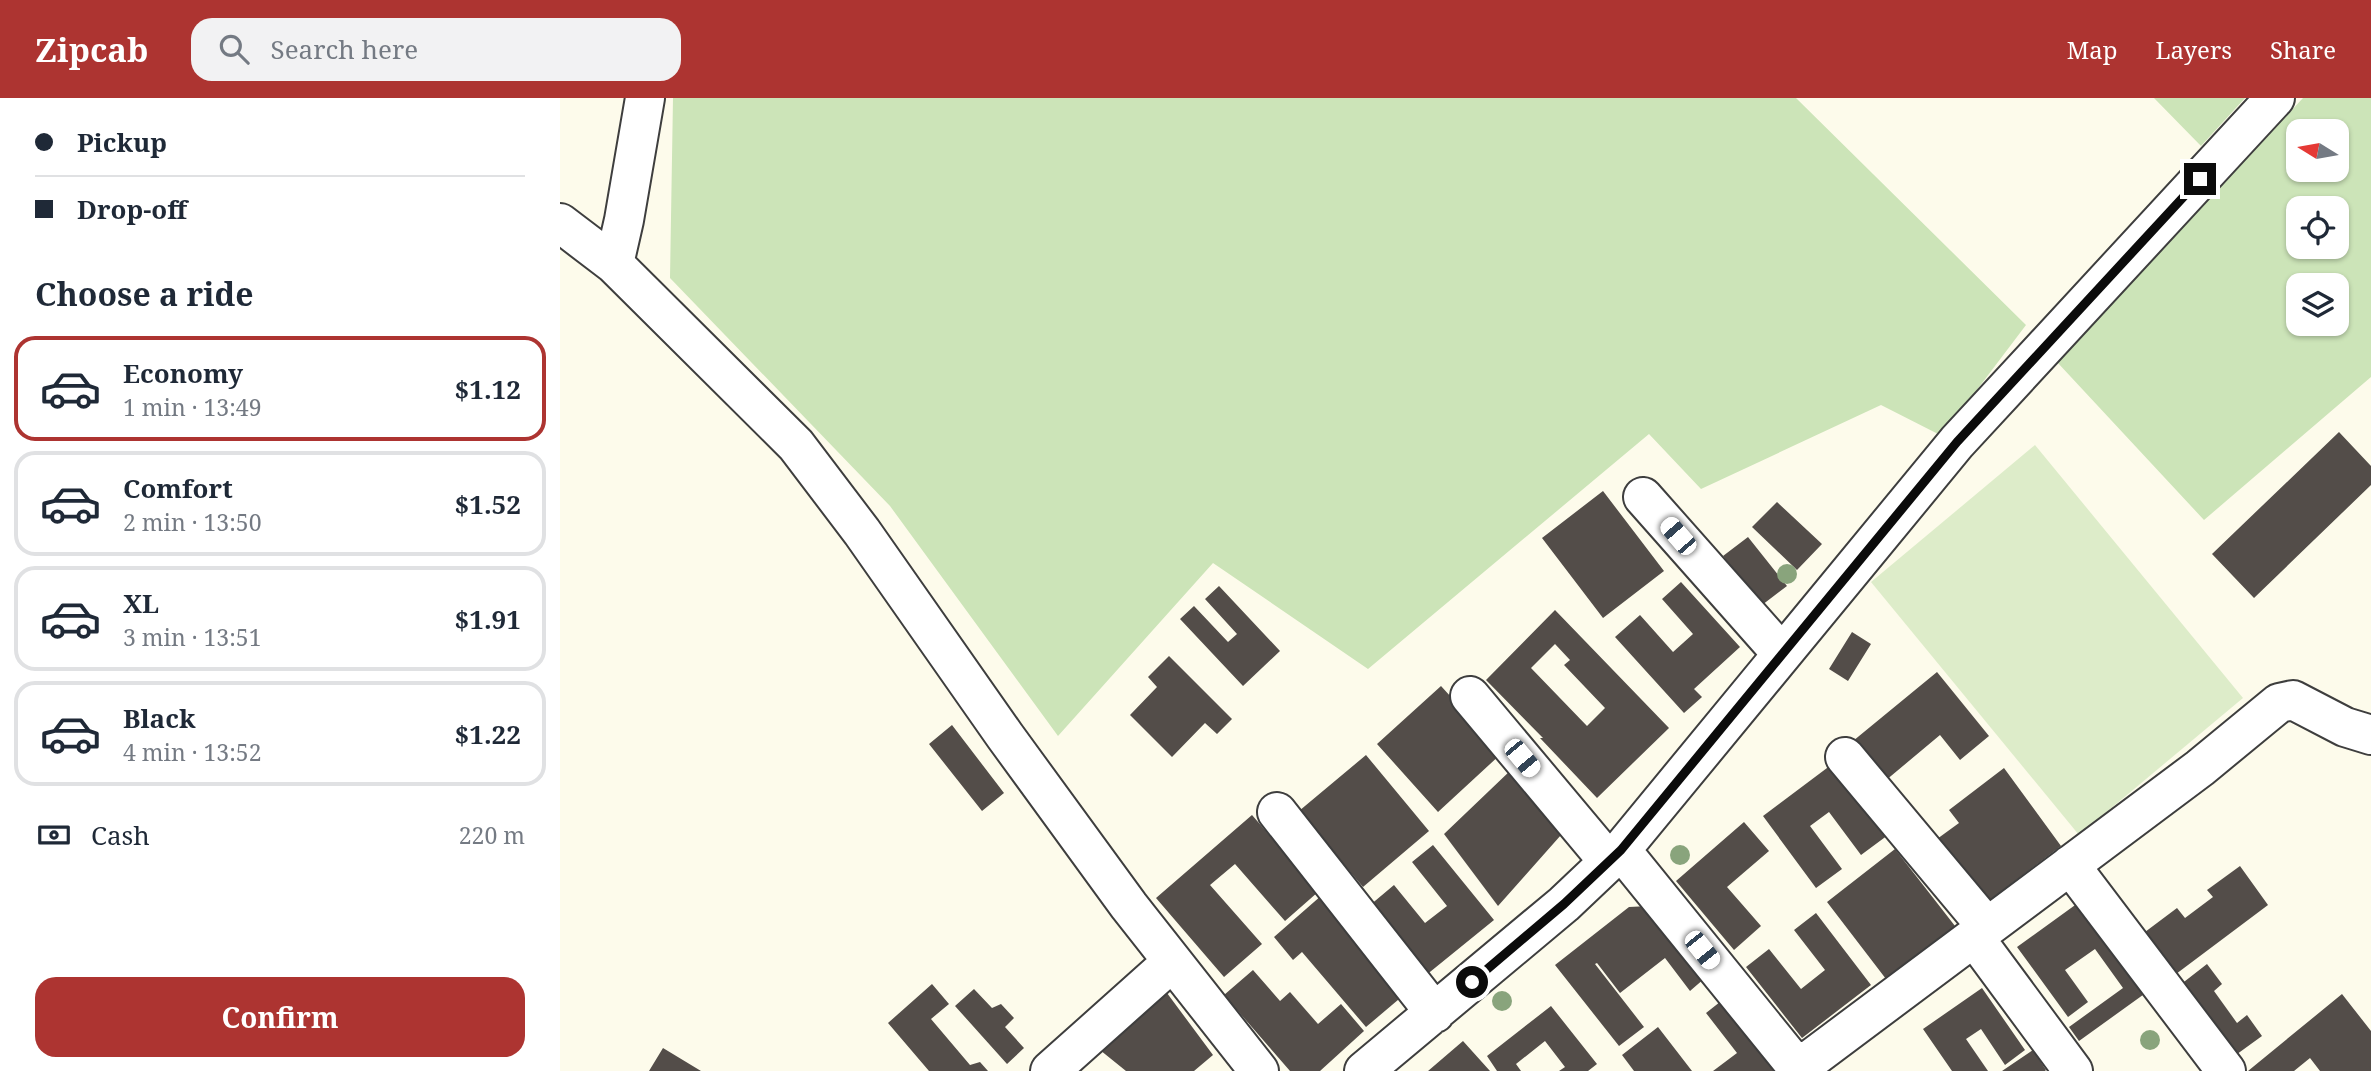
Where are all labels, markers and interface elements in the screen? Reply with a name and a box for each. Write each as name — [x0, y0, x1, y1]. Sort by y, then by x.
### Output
search box — [191, 18, 681, 81]
text: Zipcab — [35, 27, 149, 72]
icon: search — [215, 30, 253, 68]
text: Search here — [271, 31, 418, 67]
text: Map — [2067, 33, 2118, 66]
text: Layers — [2156, 33, 2232, 66]
text: Share — [2270, 33, 2336, 66]
north arrow — [2286, 119, 2348, 182]
map controls — [2286, 119, 2349, 336]
text: Pickup — [77, 124, 167, 160]
route end — [2184, 163, 2216, 195]
text: Drop-off — [77, 191, 187, 227]
button: locate — [2286, 196, 2349, 259]
text: Choose a ride — [35, 272, 254, 315]
button: layers — [2286, 273, 2349, 336]
text: Economy — [123, 355, 243, 391]
icon: car — [39, 357, 102, 420]
text: $1.12 — [455, 371, 521, 407]
text: 1 min · 13:49 — [123, 391, 261, 423]
text: Comfort — [123, 470, 233, 506]
icon: car — [39, 472, 102, 535]
text: $1.52 — [455, 486, 521, 522]
text: 2 min · 13:50 — [123, 506, 261, 538]
car — [1657, 513, 1700, 559]
text: XL — [123, 585, 159, 621]
icon: car — [39, 587, 102, 650]
text: $1.91 — [455, 601, 521, 637]
text: 3 min · 13:51 — [123, 621, 261, 653]
text: Black — [123, 700, 196, 736]
icon: car — [39, 702, 102, 765]
text: $1.22 — [455, 716, 521, 752]
car — [1501, 735, 1544, 781]
text: 4 min · 13:52 — [123, 736, 261, 768]
icon: cash — [35, 816, 73, 854]
text: Cash — [91, 817, 150, 853]
text: 220 m — [459, 819, 525, 851]
car — [1681, 927, 1724, 973]
route start — [1456, 966, 1488, 998]
button: Confirm — [35, 977, 525, 1057]

